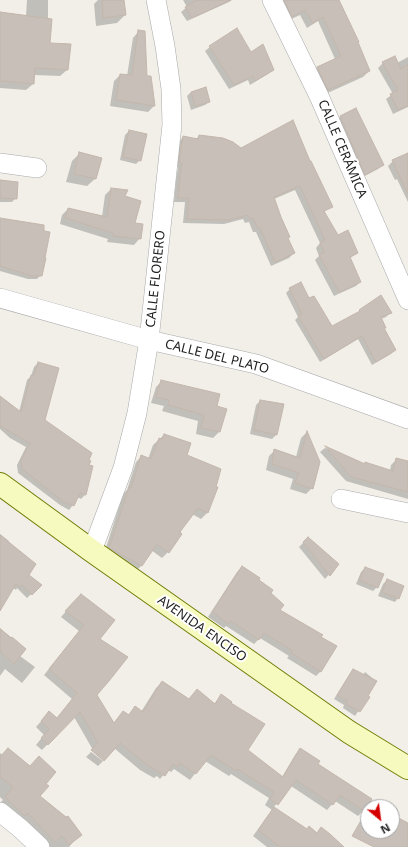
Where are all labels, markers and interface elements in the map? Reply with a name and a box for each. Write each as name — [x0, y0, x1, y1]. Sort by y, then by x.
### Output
street label: CALLE CERÁMICA — [314, 97, 370, 201]
street label: CALLE FLORERO — [143, 230, 169, 328]
street label: CALLE DEL PLATO — [163, 337, 271, 377]
street label: AVENIDA ENCISO — [155, 592, 249, 666]
north arrow — [360, 799, 400, 839]
text: N — [378, 820, 393, 838]

